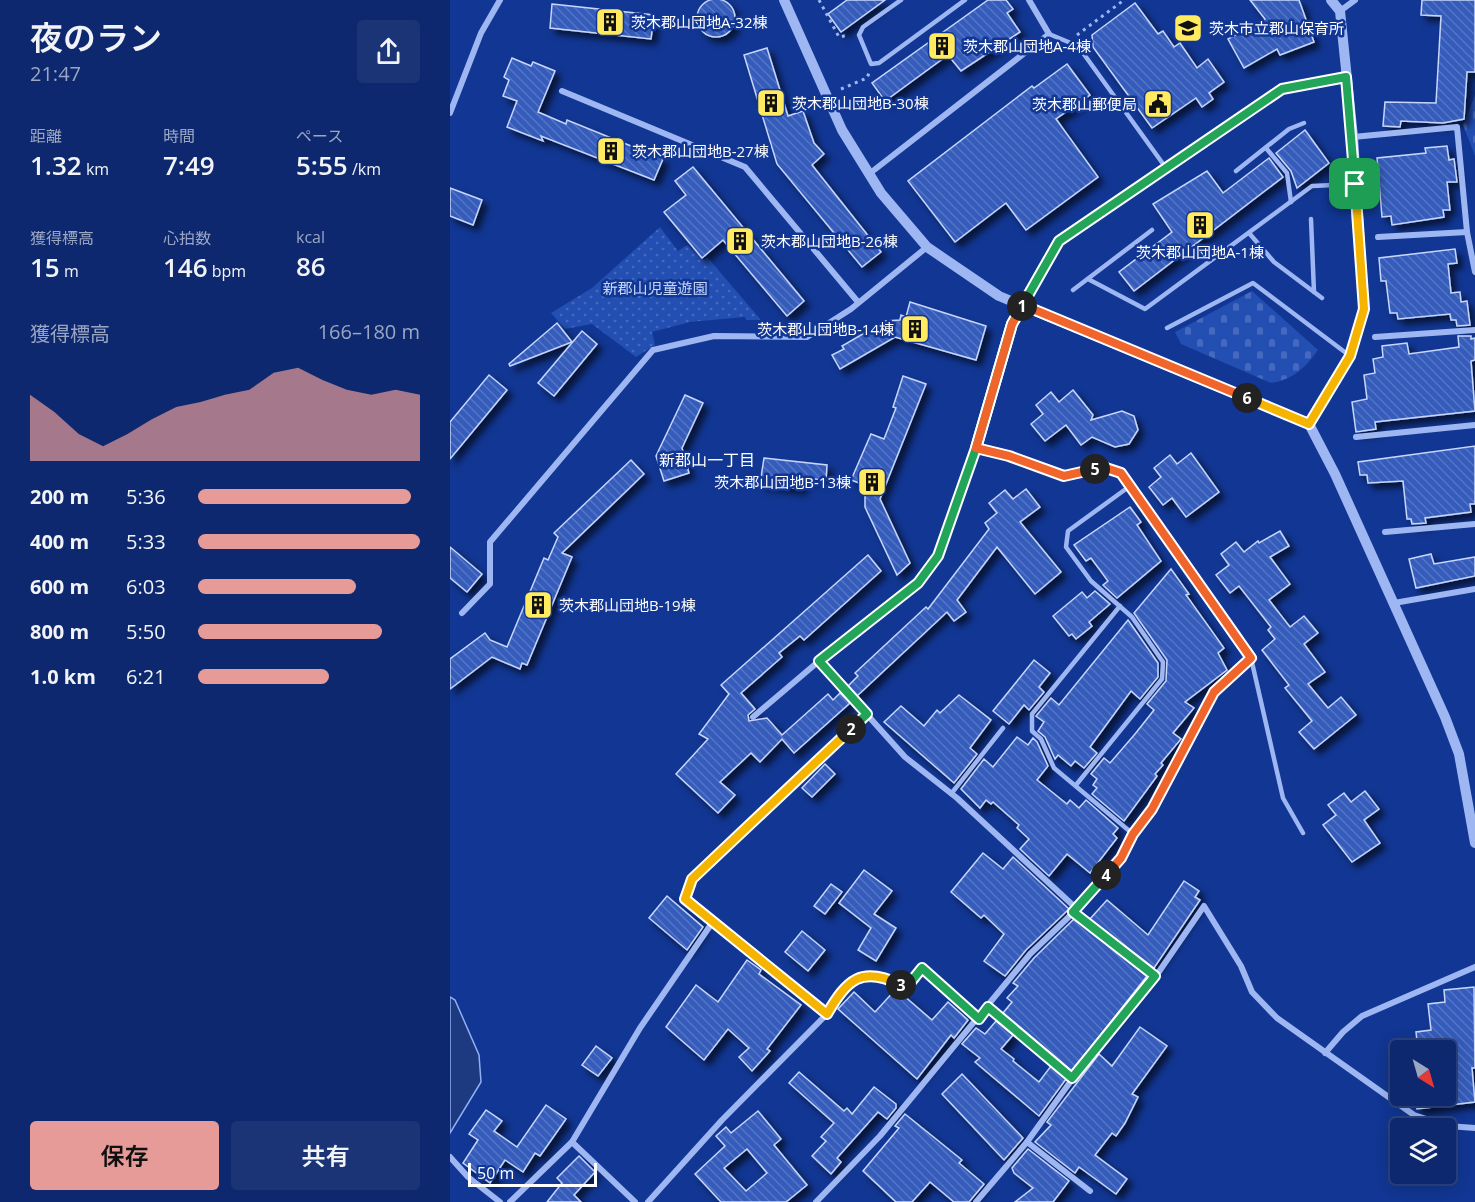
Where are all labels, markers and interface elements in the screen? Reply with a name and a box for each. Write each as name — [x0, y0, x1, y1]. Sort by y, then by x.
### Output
building icon: 茨木郡山団地A-32棟 — [594, 6, 626, 38]
place label: 茨木郡山団地A-32棟 — [631, 12, 767, 32]
school or university icon: 茨木市立郡山保育所 — [1172, 12, 1204, 44]
text: 夜のラン — [30, 15, 162, 60]
place label: 茨木市立郡山保育所 — [1209, 18, 1344, 38]
button: share — [357, 20, 420, 83]
building icon: 茨木郡山団地A-4棟 — [926, 30, 958, 62]
place label: 茨木郡山団地A-4棟 — [963, 36, 1091, 56]
text: 21:47 — [30, 60, 81, 87]
building icon: 茨木郡山団地B-30棟 — [755, 87, 787, 119]
public building icon: 茨木郡山郵便局 — [1142, 88, 1174, 120]
place label: 茨木郡山団地B-30棟 — [792, 93, 929, 113]
place label: 茨木郡山郵便局 — [1032, 94, 1137, 114]
text: 距離 — [30, 125, 62, 147]
text: 時間 — [163, 125, 195, 147]
text: ペース — [296, 125, 343, 147]
building icon: 茨木郡山団地B-27棟 — [595, 135, 627, 167]
place label: 茨木郡山団地B-27棟 — [632, 141, 769, 161]
text: 1.32 — [30, 147, 82, 183]
text: 7:49 — [163, 147, 215, 183]
text: 5:55 — [296, 147, 348, 183]
text: km — [82, 158, 109, 180]
text: /km — [348, 158, 381, 180]
pin — [1329, 158, 1380, 209]
icon: arrive — [1338, 167, 1371, 200]
building icon: 茨木郡山団地A-1棟 — [1184, 209, 1216, 241]
building icon: 茨木郡山団地B-26棟 — [724, 225, 756, 257]
text: kcal — [296, 226, 325, 248]
text: 獲得標高 — [30, 227, 94, 249]
text: 心拍数 — [163, 227, 211, 249]
place label: 茨木郡山団地B-26棟 — [761, 231, 898, 251]
place label: 茨木郡山団地A-1棟 — [1136, 242, 1264, 262]
text: 86 — [296, 248, 326, 284]
text: 15 — [30, 249, 60, 285]
text: 146 — [163, 249, 208, 285]
text: m — [60, 260, 79, 282]
text: bpm — [208, 260, 246, 282]
park label: 新郡山児童遊園 — [602, 278, 708, 298]
pin: 1 — [1007, 291, 1037, 321]
text: 1 — [1017, 295, 1027, 317]
building icon: 茨木郡山団地B-14棟 — [899, 313, 931, 345]
text: 166–180 m — [318, 318, 420, 345]
place label: 茨木郡山団地B-14棟 — [757, 319, 894, 339]
text: 獲得標高 — [30, 320, 110, 347]
pin: 6 — [1232, 383, 1262, 413]
text: 6 — [1242, 387, 1252, 409]
district label: 新郡山一丁目 — [659, 449, 755, 471]
pin: 5 — [1080, 454, 1110, 484]
text: 5 — [1090, 458, 1100, 480]
building icon: 茨木郡山団地B-13棟 — [856, 466, 888, 498]
place label: 茨木郡山団地B-13棟 — [714, 472, 851, 492]
text: 200 m — [30, 483, 89, 510]
text: 5:36 — [126, 483, 166, 510]
text: 400 m — [30, 528, 89, 555]
text: 5:33 — [126, 528, 166, 555]
text: 600 m — [30, 573, 89, 600]
text: 6:03 — [126, 573, 166, 600]
building icon: 茨木郡山団地B-19棟 — [522, 589, 554, 621]
place label: 茨木郡山団地B-19棟 — [559, 595, 696, 615]
text: 800 m — [30, 618, 89, 645]
text: 5:50 — [126, 618, 166, 645]
text: 1.0 km — [30, 663, 96, 690]
text: 6:21 — [126, 663, 166, 690]
pin: 2 — [836, 714, 866, 744]
text: 2 — [846, 718, 856, 740]
pin: 4 — [1091, 860, 1121, 890]
text: 4 — [1101, 864, 1111, 886]
pin: 3 — [886, 970, 916, 1000]
text: 3 — [896, 974, 906, 996]
north arrow — [1390, 1040, 1456, 1106]
map controls — [1390, 1040, 1456, 1184]
button: layers — [1390, 1118, 1456, 1184]
button: 保存 — [30, 1121, 219, 1190]
button: 共有 — [231, 1121, 420, 1190]
scale bar — [468, 1160, 597, 1188]
text: 50 m — [477, 1162, 514, 1184]

